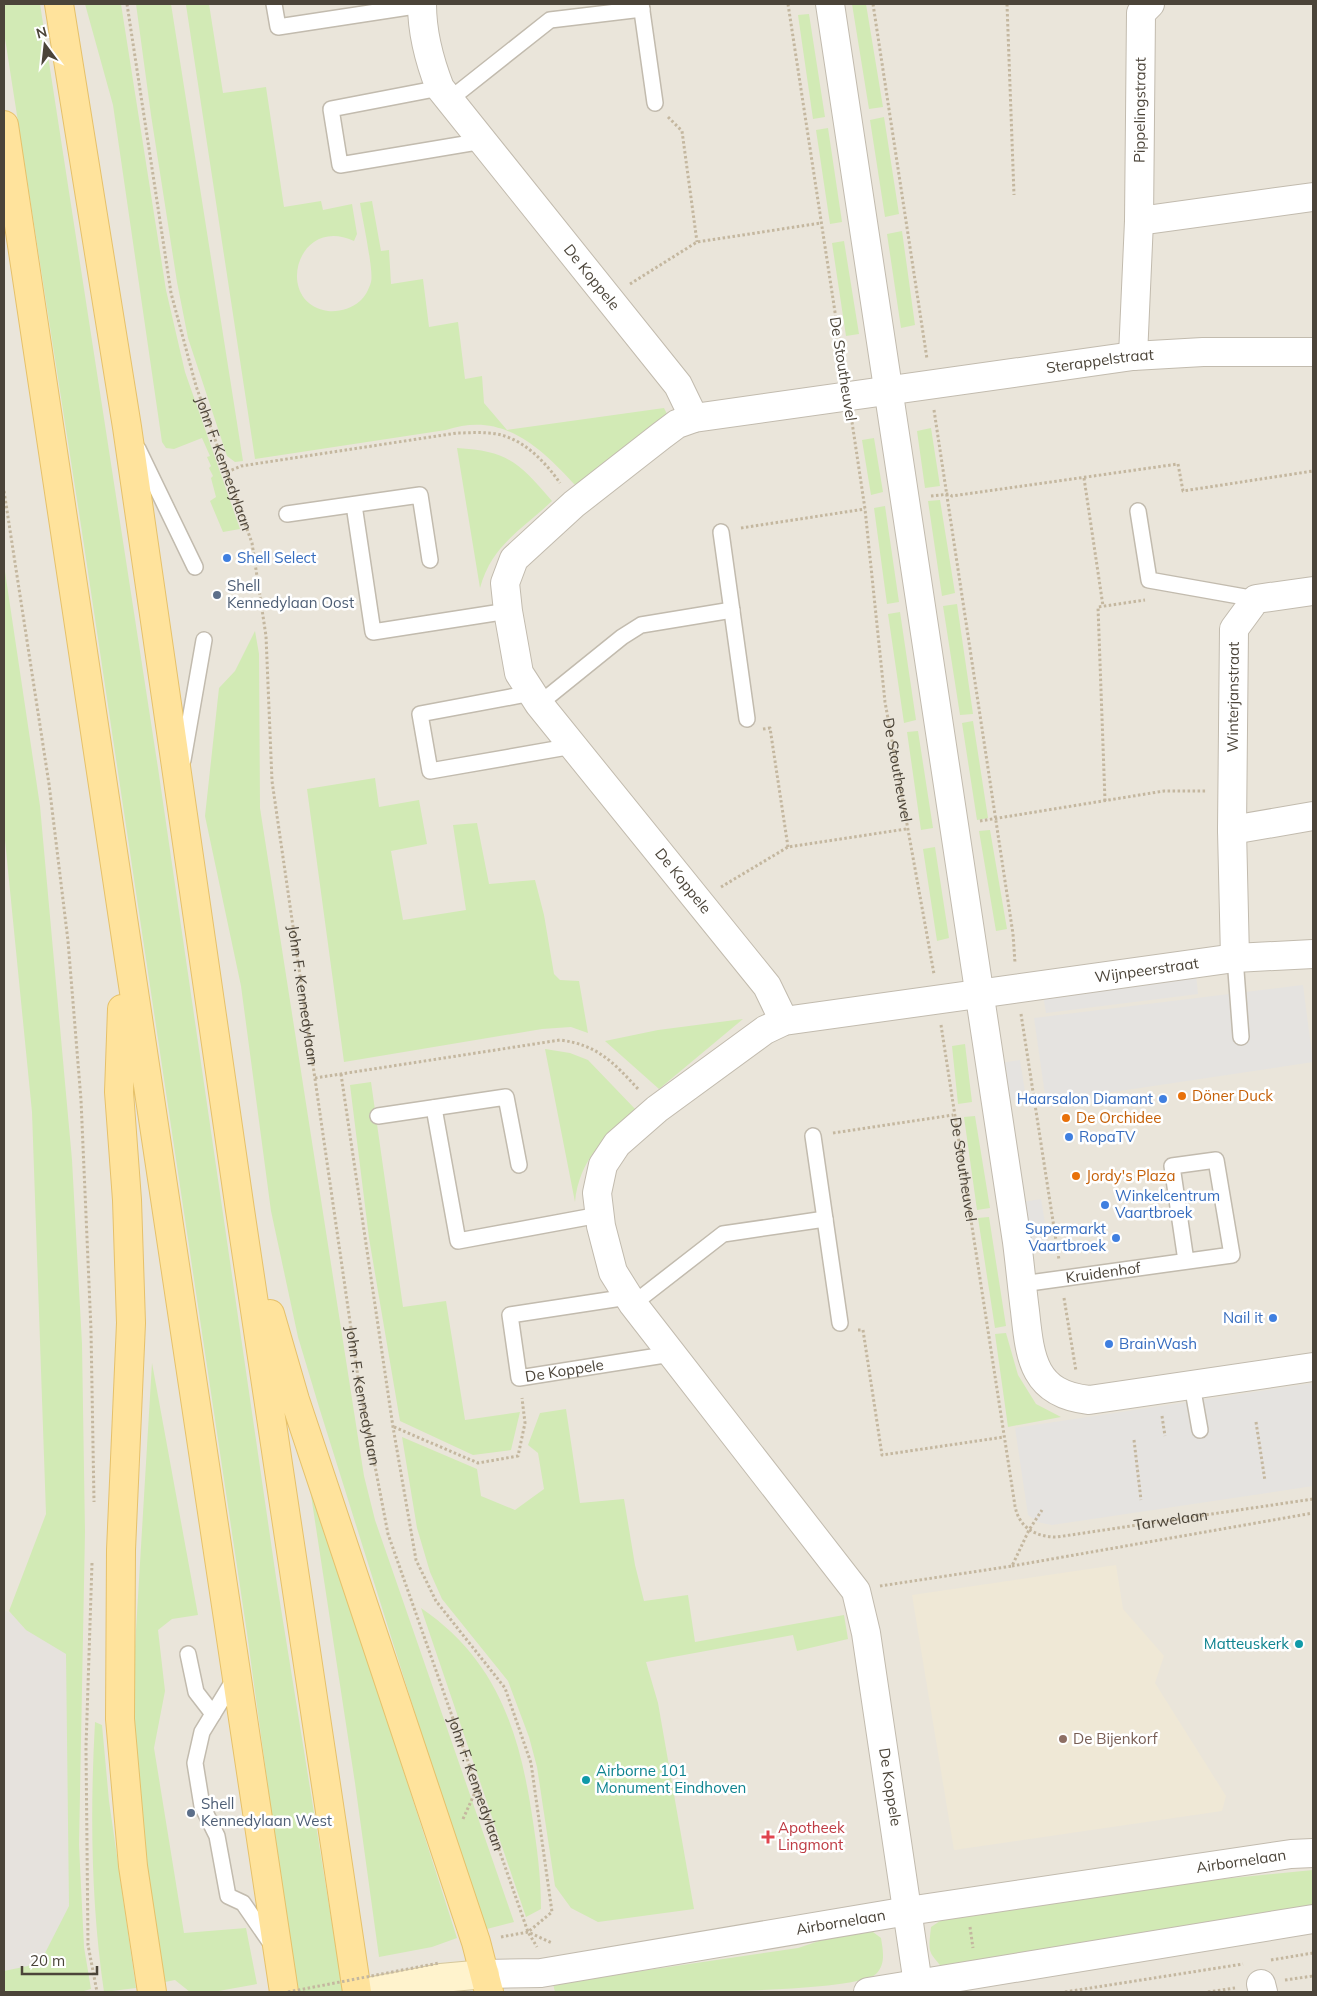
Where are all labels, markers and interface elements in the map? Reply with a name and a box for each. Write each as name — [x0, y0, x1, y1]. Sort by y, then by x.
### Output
north arrow — [20, 20, 70, 70]
text: N — [34, 22, 49, 43]
street label: Pippelingstraat — [1130, 57, 1150, 163]
street label: De Koppele — [560, 240, 624, 314]
street label: De Stoutheuvel — [826, 315, 861, 422]
street label: Sterappelstraat — [1045, 345, 1154, 377]
street label: John F. Kennedylaan — [191, 394, 257, 533]
place label: Shell Select — [237, 548, 316, 567]
marker: Shell Select — [221, 552, 233, 564]
place label: Shell Kennedylaan Oost — [227, 576, 354, 612]
marker: Shell Kennedylaan Oost — [211, 589, 223, 601]
street label: Winterjanstraat — [1223, 642, 1243, 752]
street label: De Stoutheuvel — [879, 716, 916, 823]
street label: De Koppele — [651, 844, 716, 917]
street label: John F. Kennedylaan — [284, 924, 323, 1066]
street label: Wijnpeerstraat — [1093, 953, 1200, 986]
place label: Döner Duck — [1192, 1086, 1273, 1105]
place label: Haarsalon Diamant — [1017, 1089, 1153, 1108]
marker: Döner Duck — [1176, 1090, 1188, 1102]
marker: Haarsalon Diamant — [1157, 1093, 1169, 1105]
place label: De Orchidee — [1076, 1108, 1161, 1127]
marker: De Orchidee — [1060, 1112, 1072, 1124]
street label: De Stoutheuvel — [946, 1116, 981, 1223]
place label: RopaTV — [1079, 1127, 1136, 1146]
marker: RopaTV — [1063, 1131, 1075, 1143]
place label: Jordy's Plaza — [1086, 1166, 1176, 1185]
marker: Jordy's Plaza — [1070, 1170, 1082, 1182]
place label: Winkelcentrum Vaartbroek — [1115, 1186, 1220, 1222]
marker: Winkelcentrum Vaartbroek — [1099, 1199, 1111, 1211]
place label: Supermarkt Vaartbroek — [1025, 1219, 1106, 1255]
marker: Supermarkt Vaartbroek — [1110, 1232, 1122, 1244]
street label: Kruidenhof — [1064, 1258, 1143, 1287]
place label: Nail it — [1223, 1308, 1263, 1327]
marker: Nail it — [1267, 1312, 1279, 1324]
street label: John F. Kennedylaan — [342, 1325, 385, 1467]
place label: BrainWash — [1119, 1334, 1197, 1353]
marker: BrainWash — [1103, 1338, 1115, 1350]
street label: De Koppele — [524, 1355, 605, 1386]
street label: Tarwelaan — [1133, 1505, 1209, 1534]
place label: Matteuskerk — [1204, 1634, 1289, 1653]
marker: Matteuskerk — [1293, 1638, 1305, 1650]
street label: John F. Kennedylaan — [444, 1714, 509, 1853]
place label: De Bijenkorf — [1073, 1729, 1159, 1748]
marker: De Bijenkorf — [1057, 1733, 1069, 1745]
street label: De Koppele — [875, 1746, 906, 1827]
place label: Airborne 101 Monument Eindhoven — [596, 1761, 746, 1797]
marker: Airborne 101 Monument Eindhoven — [580, 1774, 592, 1786]
place label: Shell Kennedylaan West — [201, 1794, 332, 1830]
marker: Shell Kennedylaan West — [185, 1807, 197, 1819]
place label: Apotheek Lingmont — [778, 1818, 845, 1854]
marker: Apotheek Lingmont — [762, 1831, 774, 1843]
street label: Airbornelaan — [1195, 1845, 1287, 1877]
street label: Airbornelaan — [794, 1905, 887, 1939]
scale bar — [22, 1944, 98, 1976]
text: 20 m — [30, 1951, 65, 1970]

